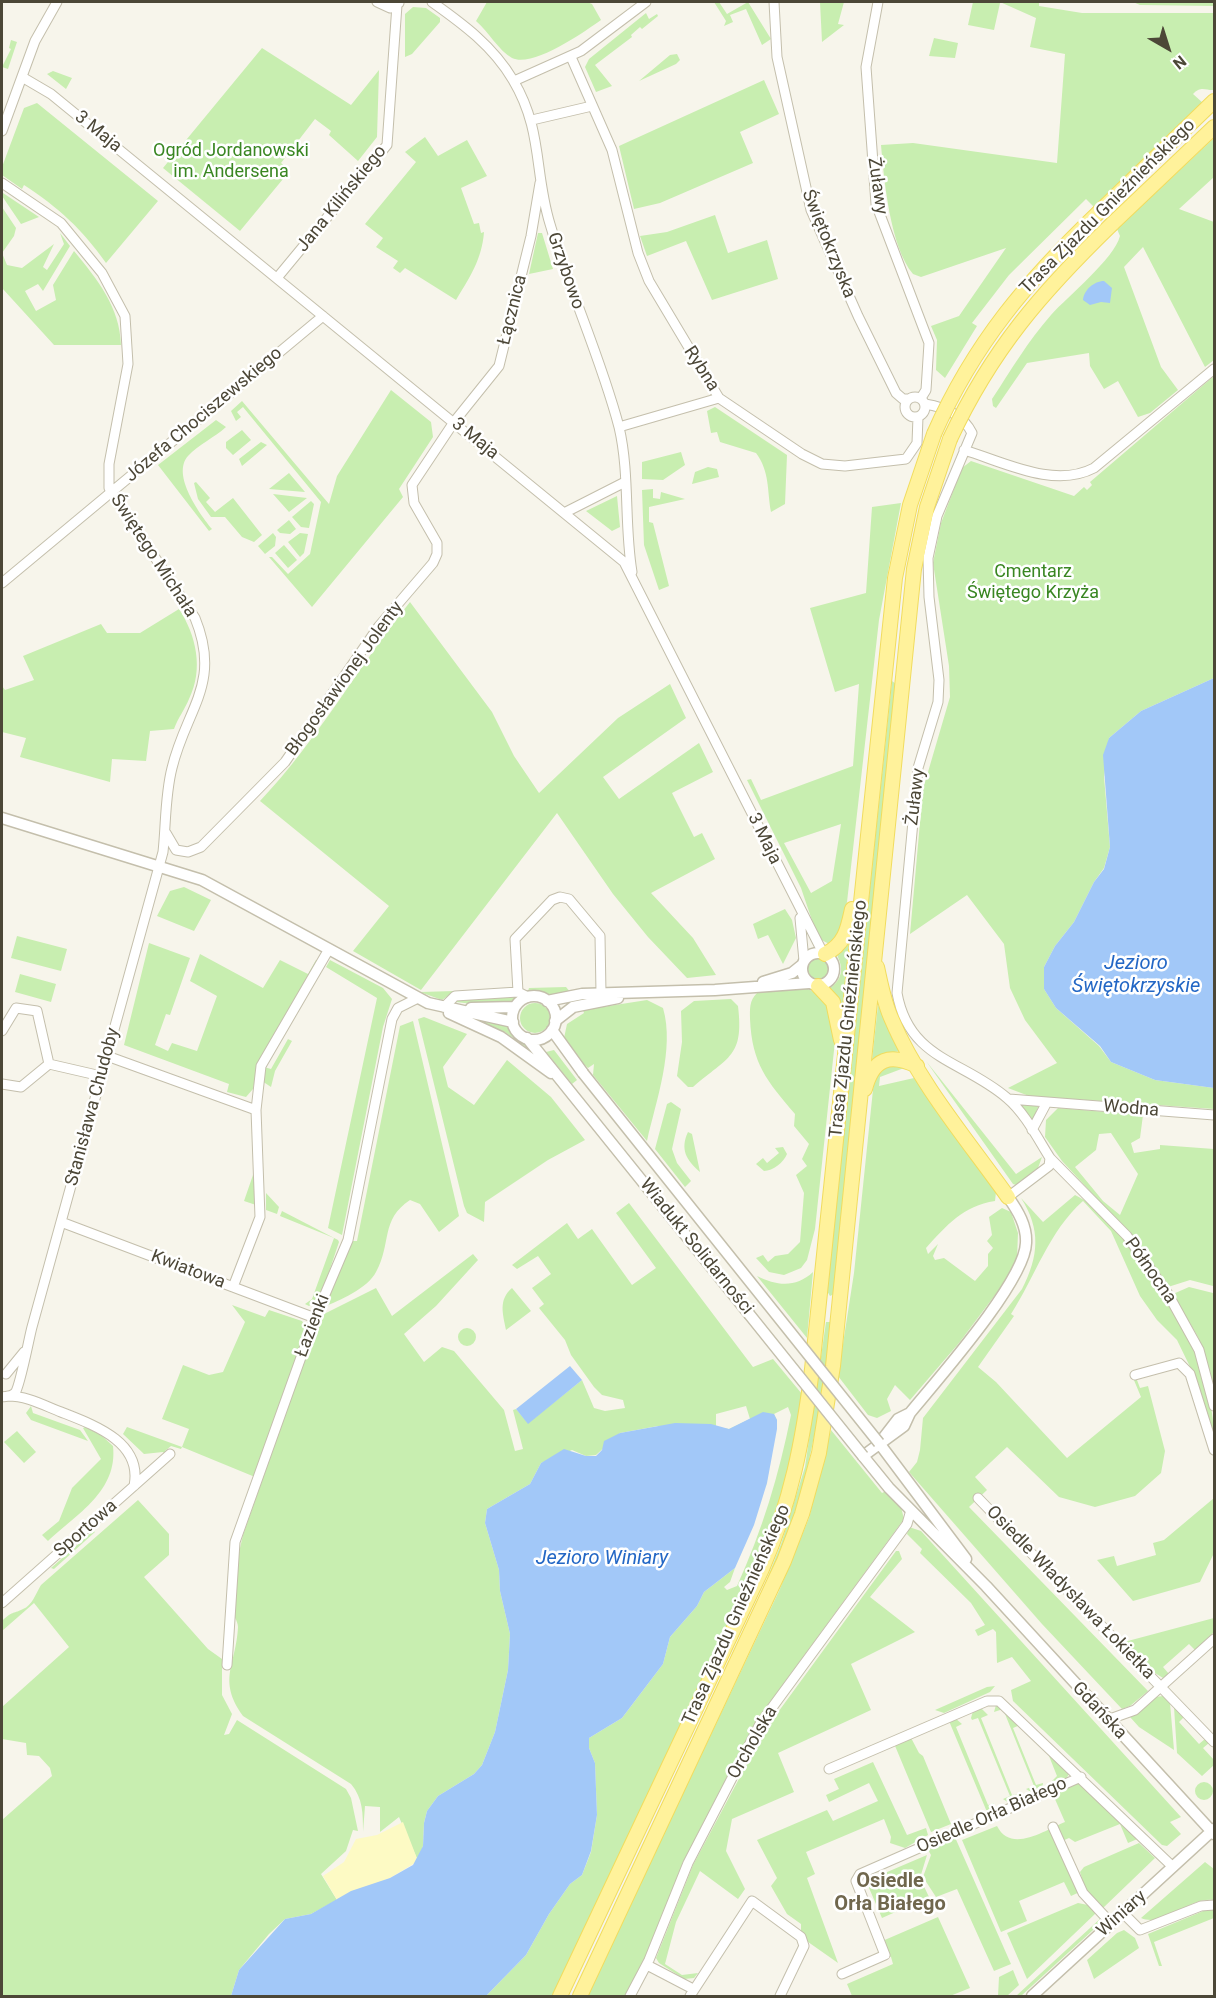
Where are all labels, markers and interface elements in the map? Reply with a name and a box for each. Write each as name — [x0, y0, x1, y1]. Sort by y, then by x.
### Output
north arrow — [1138, 18, 1198, 78]
text: N — [1169, 51, 1190, 73]
street label: 3 Maja — [70, 107, 126, 157]
street label: Trasa Zjazdu Gnieźnieńskiego — [1016, 115, 1200, 299]
park label: Ogród Jordanowski im. Andersena — [153, 140, 309, 182]
street label: Jana Kilińskiego — [292, 141, 392, 257]
street label: Żuławy — [862, 156, 892, 216]
street label: Świętokrzyska — [796, 187, 860, 301]
street label: Grzybowo — [542, 230, 588, 312]
street label: Łącznica — [494, 273, 532, 347]
street label: Rybna — [678, 342, 724, 396]
street label: Józefa Chociszewskiego — [121, 343, 287, 487]
street label: 3 Maja — [447, 414, 503, 464]
street label: Świętego Michała — [105, 490, 201, 622]
park label: Cmentarz Świętego Krzyża — [967, 561, 1099, 604]
street label: Błogosławionej Jolenty — [282, 598, 408, 760]
street label: Żuławy — [902, 767, 930, 827]
street label: 3 Maja — [742, 810, 786, 868]
street label: Trasa Zjazdu Gnieźnieńskiego — [826, 899, 872, 1139]
water label: Jezioro Świętokrzyskie — [1072, 952, 1200, 999]
street label: Stanisława Chudoby — [61, 1026, 125, 1188]
street label: Wodna — [1102, 1096, 1160, 1122]
street label: Wiadukt Solidarności — [635, 1175, 757, 1319]
street label: Północna — [1119, 1234, 1181, 1308]
street label: Kwiatowa — [148, 1246, 228, 1294]
street label: Łazienki — [291, 1291, 335, 1361]
street label: Sportowa — [50, 1496, 122, 1562]
street label: Trasa Zjazdu Gnieźnieńskiego — [679, 1501, 795, 1729]
street label: Osiedle Władysława Łokietka — [981, 1502, 1159, 1684]
water label: Jezioro Winiary — [536, 1547, 668, 1571]
street label: Gdańska — [1067, 1678, 1131, 1744]
street label: Orcholska — [724, 1703, 782, 1783]
street label: Osiedle Orła Białego — [914, 1773, 1070, 1859]
district label: Osiedle Orła Białego — [834, 1870, 946, 1917]
street label: Winiary — [1093, 1886, 1151, 1942]

